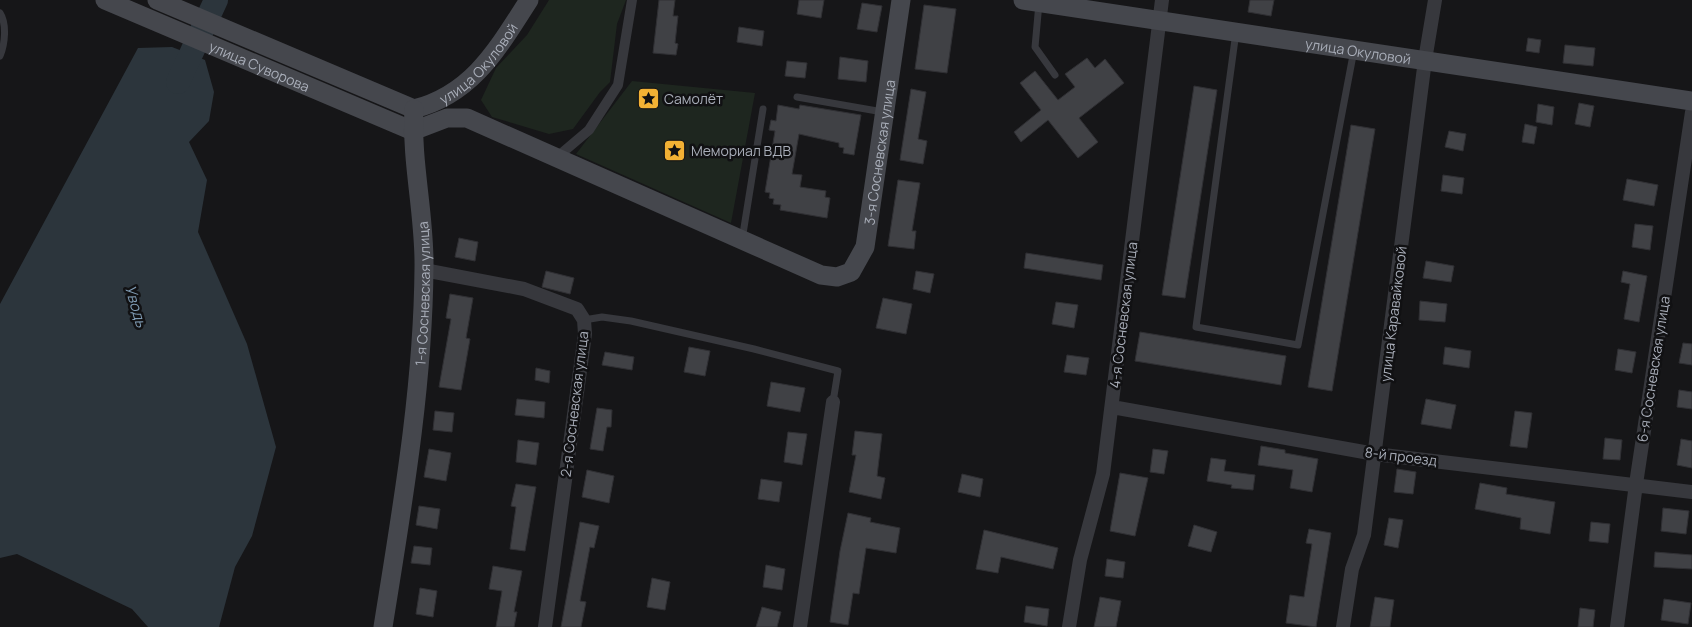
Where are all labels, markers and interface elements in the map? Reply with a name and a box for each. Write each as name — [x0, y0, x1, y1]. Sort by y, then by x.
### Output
street label: улица Окуловой — [436, 19, 521, 108]
street label: улица Окуловой — [1304, 33, 1412, 68]
street label: улица Суворова — [206, 36, 313, 96]
street label: 3-я Сосневская улица — [859, 78, 899, 226]
place icon: Самолёт — [636, 86, 660, 110]
place label: Самолёт — [664, 89, 723, 108]
place icon: Мемориал ВДВ — [663, 138, 687, 162]
place label: Мемориал ВДВ — [691, 141, 791, 160]
street label: 1-я Сосневская улица — [410, 221, 434, 367]
street label: 4-я Сосневская улица — [1105, 241, 1141, 389]
street label: улица Каравайковой — [1375, 245, 1411, 383]
water label: Уводь — [120, 282, 152, 331]
street label: 6-я Сосневская улица — [1632, 295, 1674, 443]
street label: 2-я Сосневская улица — [556, 330, 592, 478]
street label: 8-й проезд — [1364, 442, 1438, 470]

